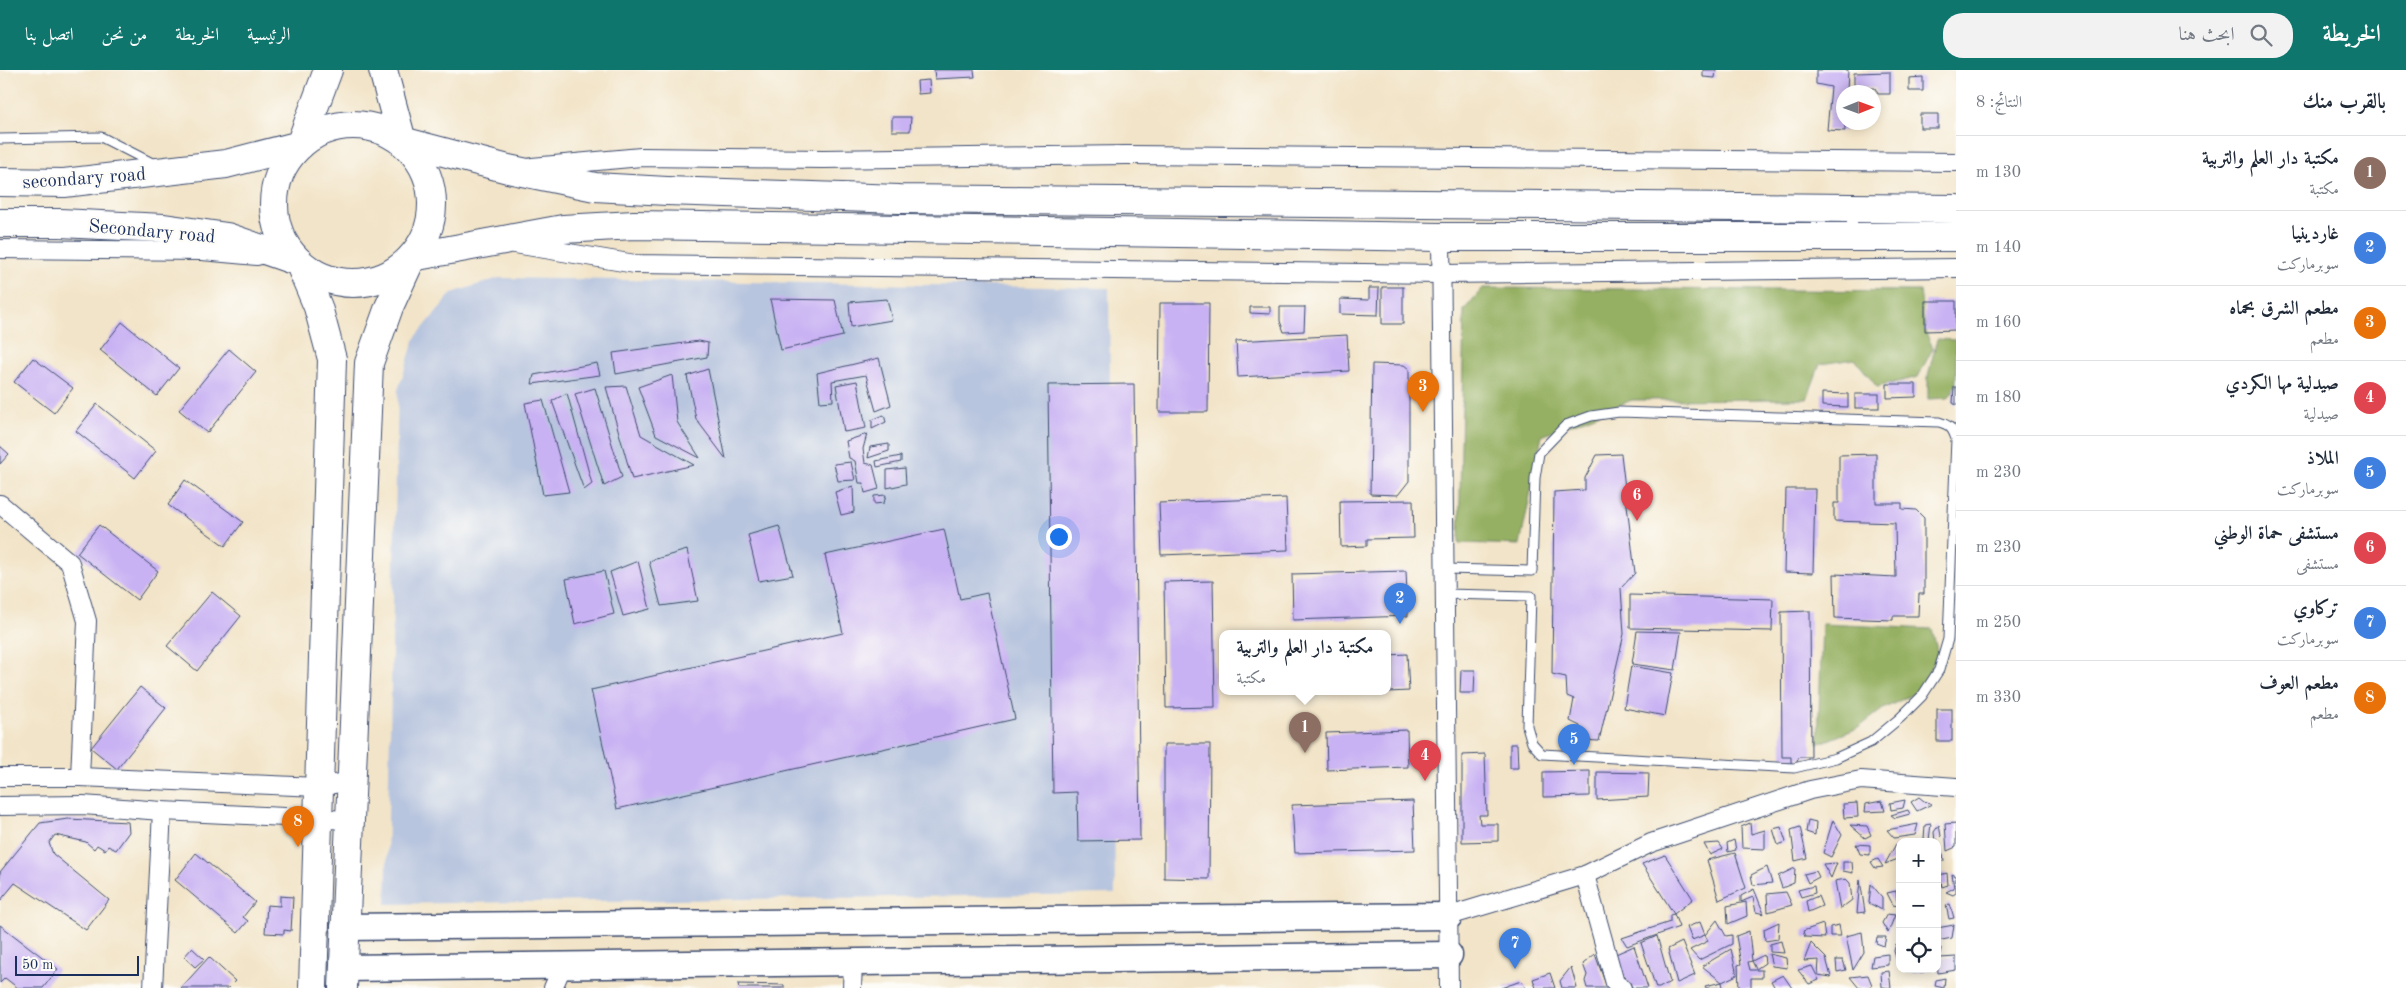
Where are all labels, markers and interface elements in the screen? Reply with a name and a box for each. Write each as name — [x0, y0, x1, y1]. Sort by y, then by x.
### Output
search box — [1943, 13, 2293, 58]
icon: search — [2247, 21, 2275, 49]
text: الخريطة — [2323, 23, 2381, 47]
text: اتصل بنا — [25, 26, 74, 44]
text: من نحن — [102, 26, 147, 44]
text: الخريطة — [175, 26, 219, 44]
text: الرئيسية — [247, 26, 290, 44]
text: ابحث هنا — [2179, 26, 2235, 45]
north arrow — [1836, 85, 1881, 130]
text: بالقرب منك — [2303, 92, 2386, 113]
text: النتائج: 8 — [1976, 95, 2022, 111]
text: مكتبة دار العلم والتربية — [2202, 150, 2339, 169]
text: 130 m — [1976, 165, 2021, 181]
text: 1 — [2365, 165, 2375, 181]
street label: secondary road — [22, 166, 147, 193]
text: مكتبة — [2309, 182, 2339, 198]
street label: Secondary road — [87, 217, 216, 248]
text: غاردينيا — [2292, 225, 2339, 244]
text: 140 m — [1976, 240, 2021, 256]
text: 2 — [2365, 240, 2375, 256]
text: سوبرماركت — [2277, 257, 2339, 273]
text: مطعم الشرق بحماه — [2229, 300, 2339, 319]
text: 160 m — [1976, 315, 2021, 331]
text: 3 — [2365, 315, 2375, 331]
text: مطعم — [2310, 332, 2339, 348]
pin: 3 — [1407, 371, 1439, 412]
text: صيدلية مها الكردي — [2225, 375, 2339, 394]
text: 180 m — [1976, 390, 2021, 406]
text: 4 — [2365, 390, 2375, 406]
text: صيدلية — [2304, 407, 2339, 423]
text: الملاذ — [2306, 450, 2339, 469]
text: 230 m — [1976, 465, 2021, 481]
text: 5 — [2365, 465, 2375, 481]
pin: 6 — [1621, 480, 1653, 521]
text: سوبرماركت — [2277, 482, 2339, 498]
your location — [1046, 524, 1072, 550]
text: مستشفى حماة الوطني — [2214, 525, 2339, 544]
text: 230 m — [1976, 540, 2021, 556]
text: 6 — [2365, 540, 2375, 556]
text: مستشفى — [2296, 557, 2339, 573]
pin: 2 — [1384, 583, 1416, 624]
text: تركاوي — [2293, 600, 2339, 619]
text: 250 m — [1976, 615, 2021, 631]
text: 7 — [2365, 615, 2375, 631]
popup — [1219, 630, 1391, 695]
text: سوبرماركت — [2277, 632, 2339, 648]
text: مكتبة دار العلم والتربية — [1237, 639, 1373, 658]
text: مكتبة — [1237, 671, 1266, 687]
text: مطعم العوف — [2259, 675, 2339, 694]
text: 330 m — [1976, 690, 2021, 706]
text: 8 — [2365, 690, 2375, 706]
text: مطعم — [2310, 707, 2339, 723]
pin: 1 — [1289, 712, 1321, 753]
pin: 5 — [1558, 724, 1590, 765]
pin: 4 — [1409, 740, 1441, 781]
pin: 8 — [282, 806, 314, 847]
map controls — [1896, 838, 1941, 973]
button: + — [1896, 838, 1941, 883]
button: − — [1896, 883, 1941, 928]
pin: 7 — [1499, 928, 1531, 969]
button: locate — [1896, 928, 1941, 973]
scale bar — [15, 953, 139, 976]
text: 50 m — [22, 958, 53, 972]

